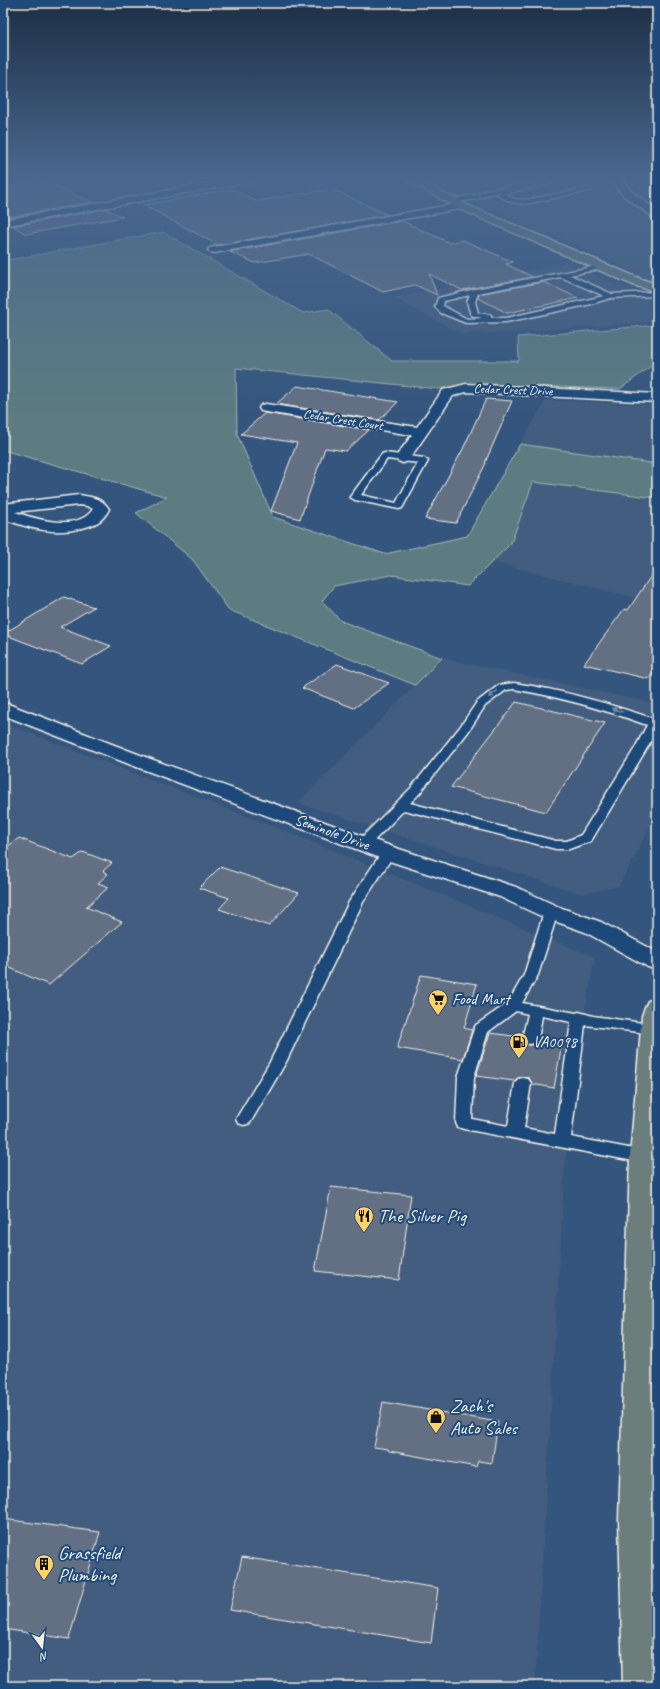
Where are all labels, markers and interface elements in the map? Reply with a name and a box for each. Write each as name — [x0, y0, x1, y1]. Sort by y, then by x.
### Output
street label: Cedar Crest Drive — [473, 381, 553, 399]
street label: Cedar Crest Court — [302, 406, 386, 434]
one-way arrow — [487, 690, 498, 699]
one-way arrow — [611, 707, 623, 713]
street label: Seminole Drive — [292, 809, 374, 855]
supermarket icon: Food Mart — [427, 988, 449, 1016]
place label: Food Mart — [452, 989, 512, 1009]
fuel station icon: VA0098 — [508, 1031, 530, 1059]
place label: VA0098 — [533, 1032, 579, 1052]
place label: The Silver Pig — [378, 1204, 467, 1228]
restaurant icon: The Silver Pig — [353, 1205, 375, 1233]
place label: Zach's Auto Sales — [450, 1394, 518, 1440]
shop icon: Zach's Auto Sales — [425, 1406, 447, 1434]
place label: Grassfield Plumbing — [58, 1541, 124, 1587]
building icon: Grassfield Plumbing — [33, 1553, 55, 1581]
north arrow — [22, 1627, 62, 1667]
text: N — [37, 1649, 50, 1665]

